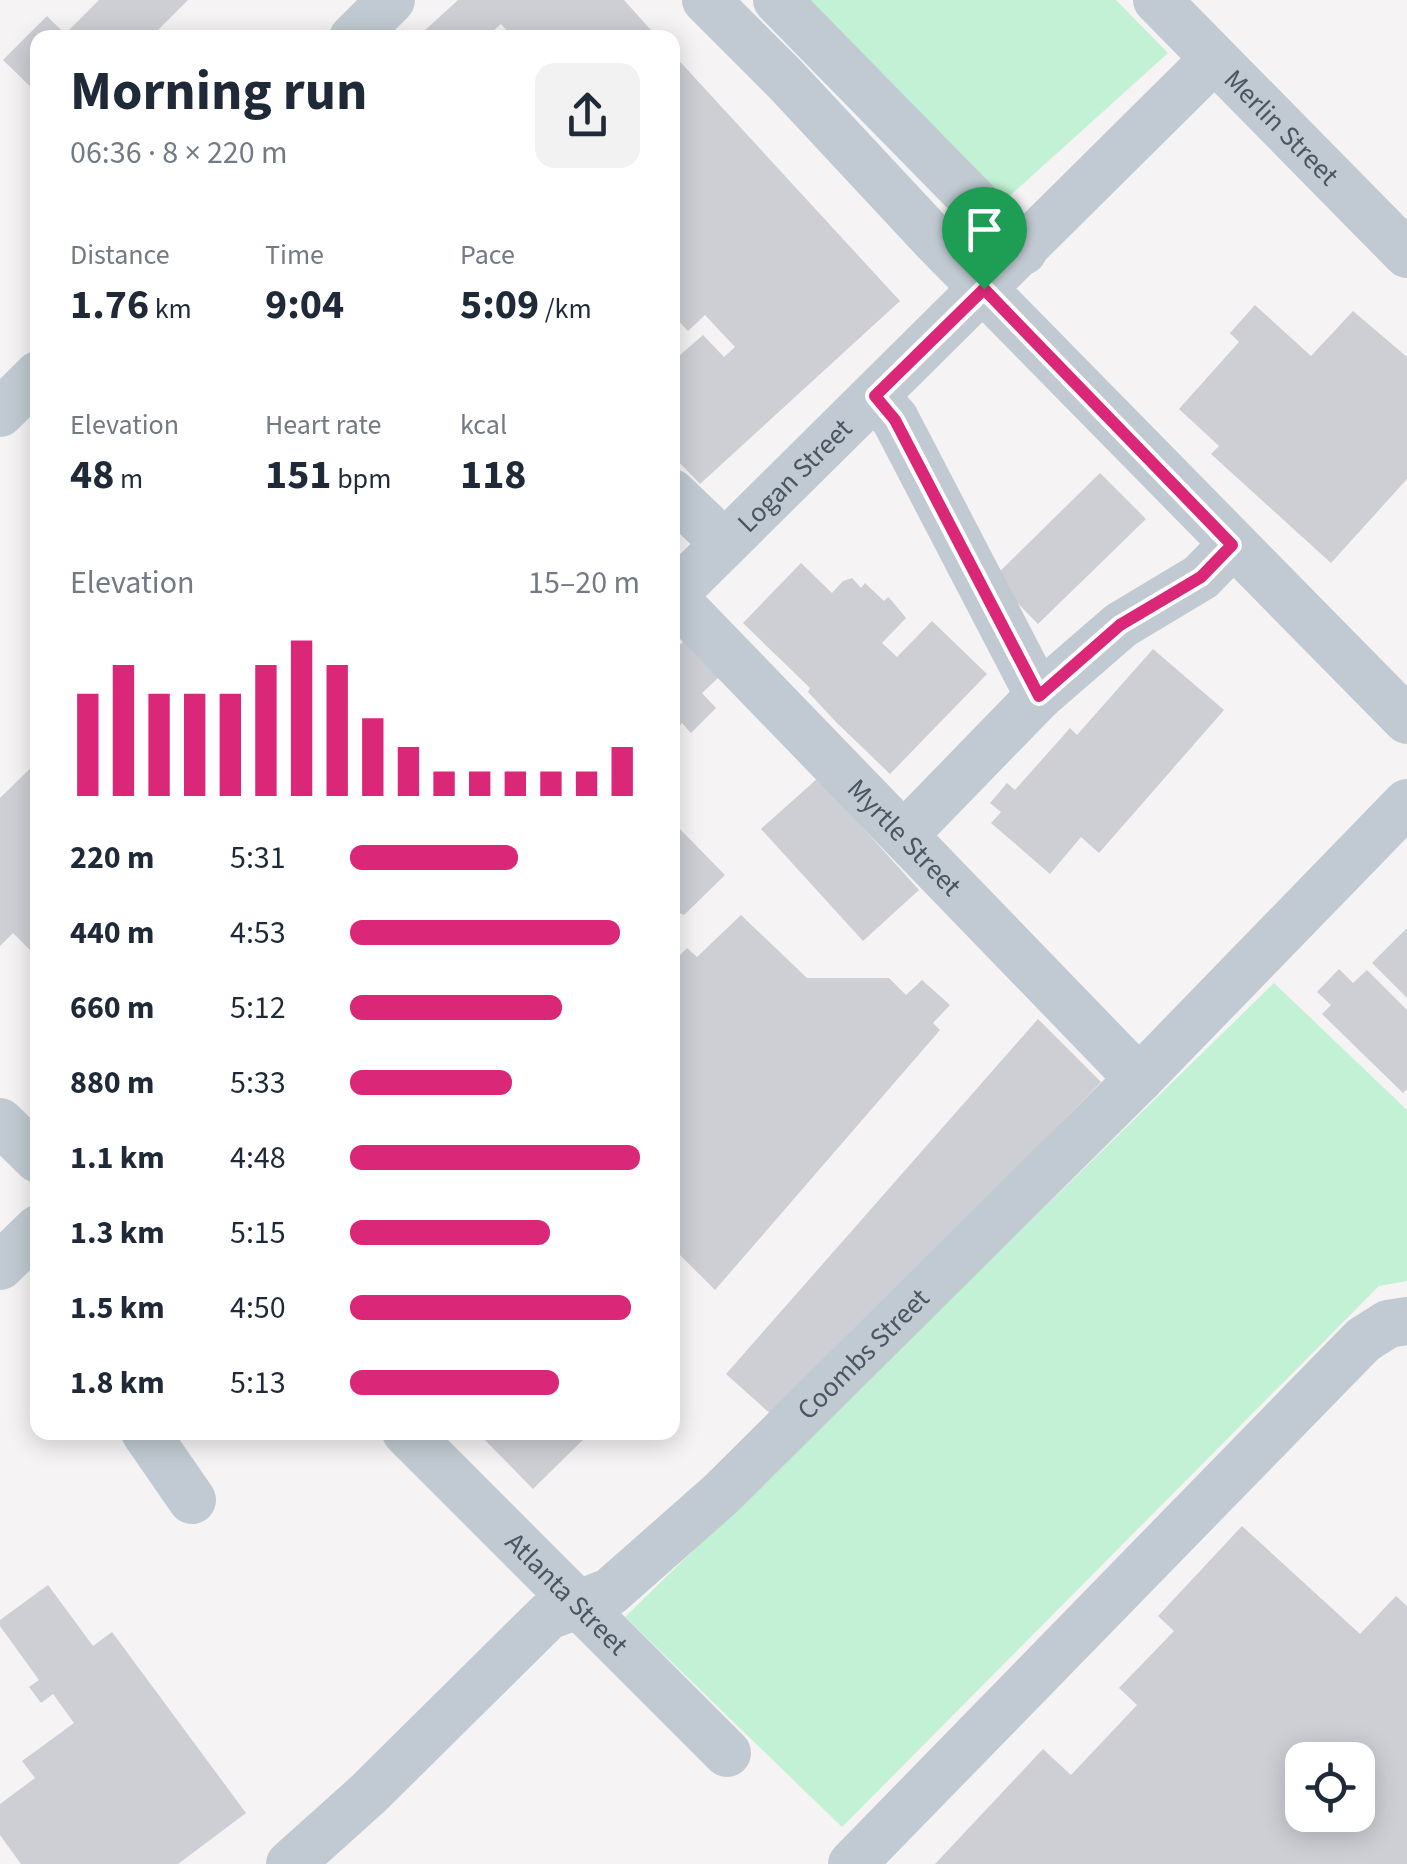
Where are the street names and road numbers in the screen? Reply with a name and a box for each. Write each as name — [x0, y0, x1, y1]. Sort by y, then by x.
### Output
street label: Merlin Street — [1215, 60, 1348, 195]
street label: Logan Street — [728, 409, 862, 542]
street label: Myrtle Street — [838, 770, 971, 906]
street label: Coombs Street — [788, 1279, 939, 1429]
street label: Atlanta Street — [496, 1523, 637, 1665]

